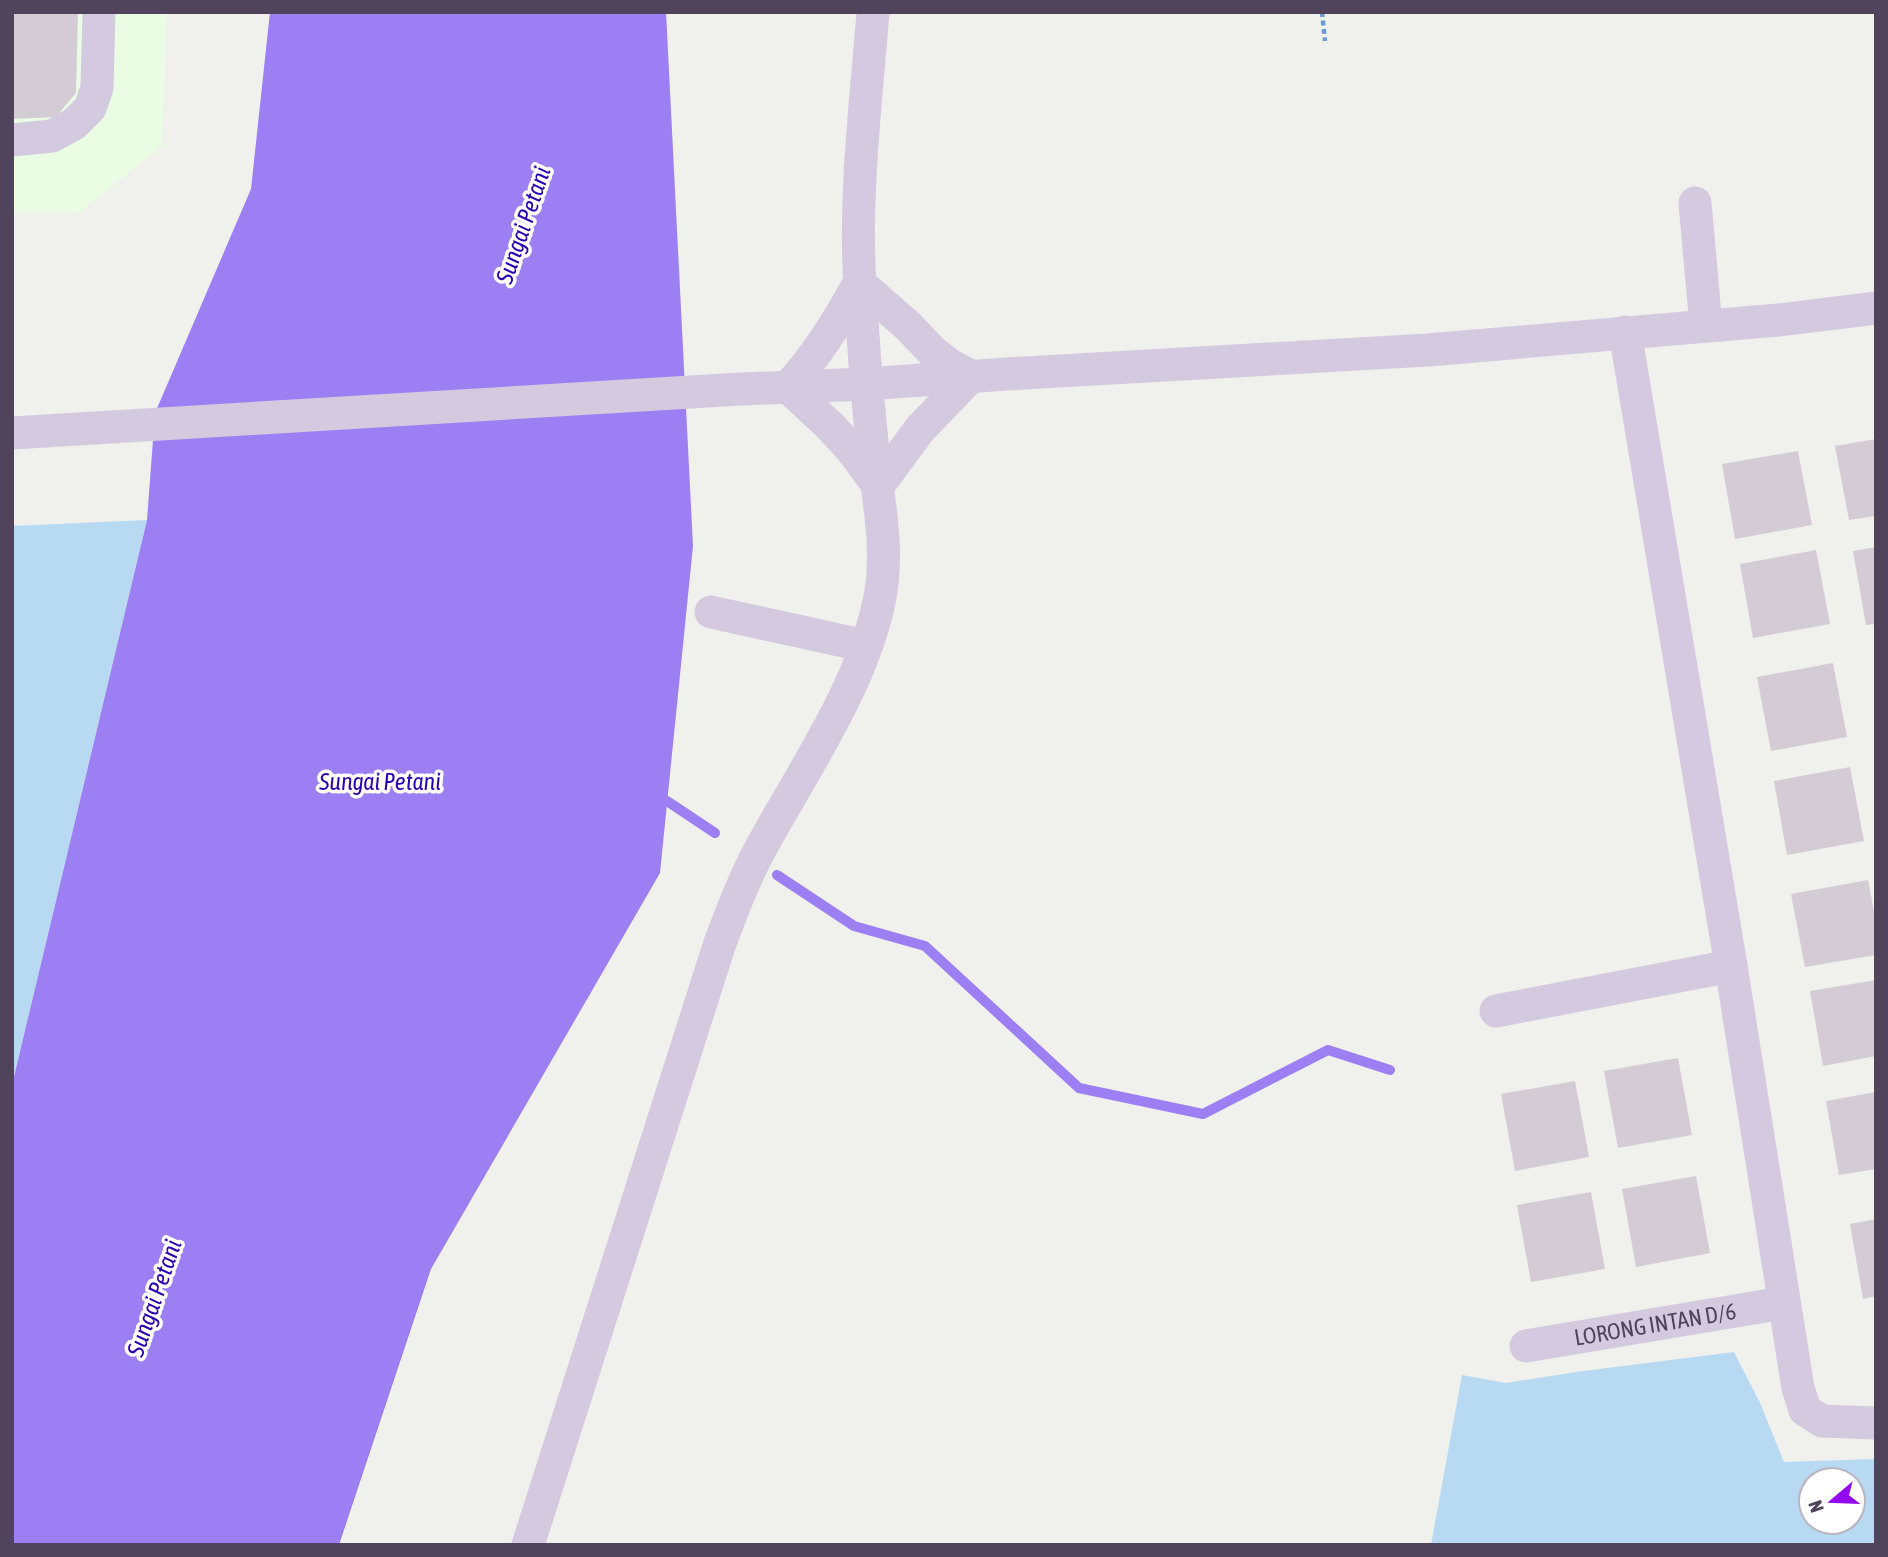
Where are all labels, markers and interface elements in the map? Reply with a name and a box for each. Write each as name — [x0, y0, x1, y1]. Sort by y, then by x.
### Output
water label: Sungai Petani — [490, 163, 556, 288]
water label: Sungai Petani — [318, 768, 441, 795]
water label: Sungai Petani — [121, 1236, 187, 1361]
street label: LORONG INTAN D/6 — [1572, 1298, 1738, 1351]
north arrow — [1797, 1466, 1867, 1536]
text: N — [1804, 1498, 1828, 1515]

